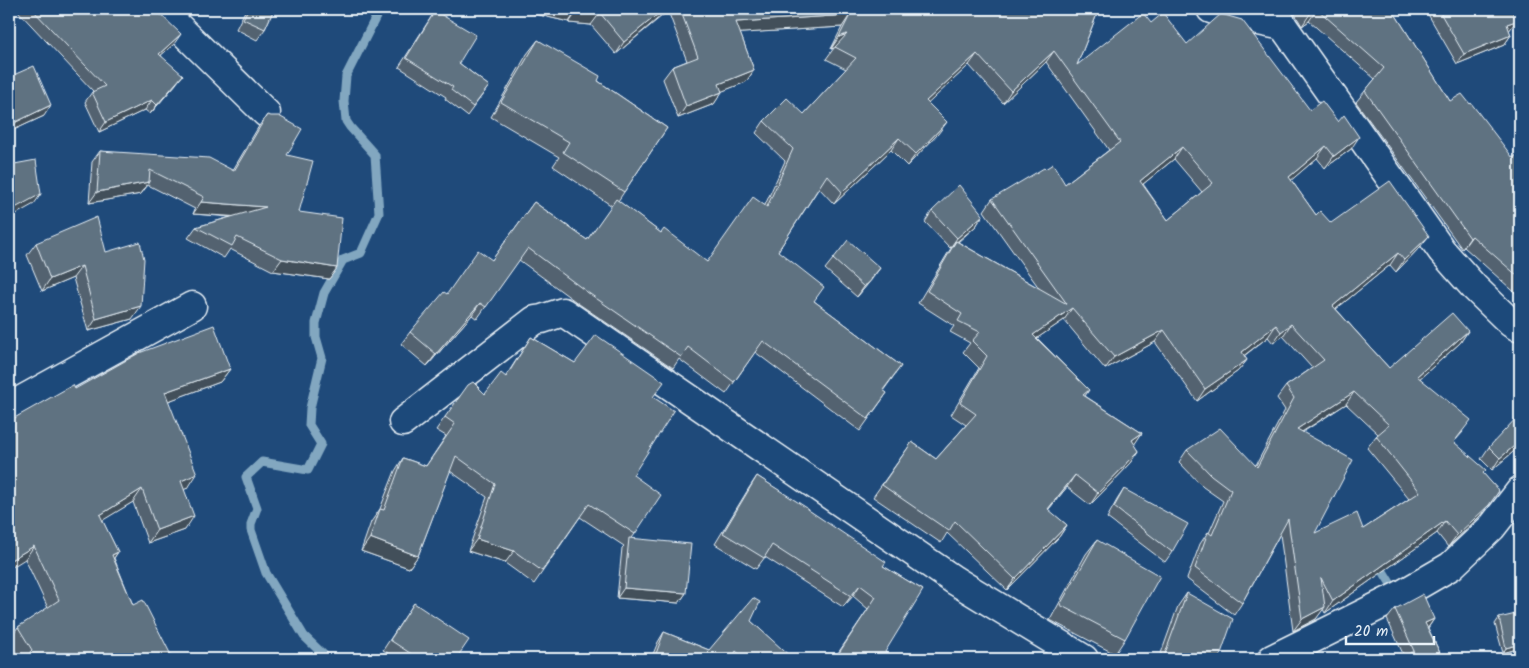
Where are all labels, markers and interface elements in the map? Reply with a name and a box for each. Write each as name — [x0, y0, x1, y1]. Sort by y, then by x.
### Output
scale bar — [1346, 613, 1434, 645]
text: 20 m — [1354, 620, 1388, 644]

